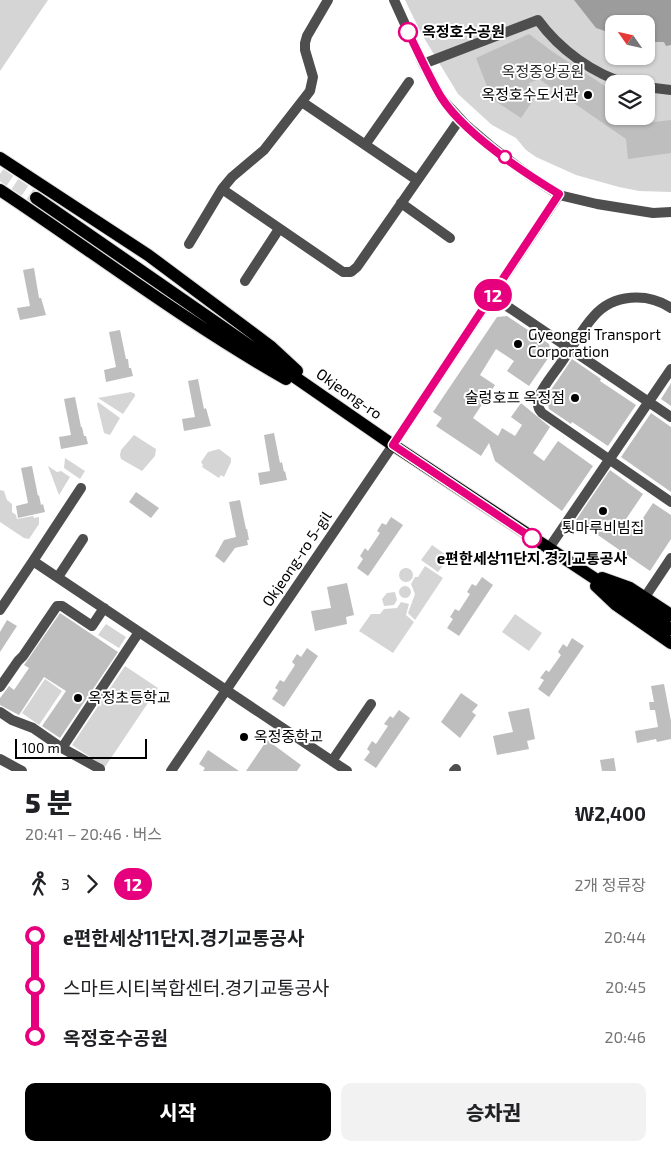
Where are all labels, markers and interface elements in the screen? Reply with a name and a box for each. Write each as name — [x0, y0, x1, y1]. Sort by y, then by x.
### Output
north arrow — [605, 15, 655, 65]
map controls — [605, 15, 655, 125]
marker: 옥정호수공원 — [398, 22, 418, 42]
place label: 옥정호수공원 — [422, 22, 505, 40]
park label: 옥정중앙공원 — [502, 62, 584, 80]
button: layers — [605, 75, 655, 125]
place label: 옥정호수도서관 — [481, 85, 578, 103]
marker: 옥정호수도서관 — [582, 89, 594, 101]
unlabelled marker — [498, 150, 512, 164]
line badge: 12 — [470, 279, 516, 311]
text: 12 — [484, 284, 502, 306]
place label: Gyeonggi Transport Corporation — [528, 325, 661, 360]
marker: Gyeonggi Transport Corporation — [512, 338, 524, 350]
street label: Okjeong-ro — [313, 364, 386, 423]
place label: 술렁호프 옥정점 — [465, 388, 565, 406]
marker: 술렁호프 옥정점 — [569, 392, 581, 404]
marker: 툇마루비빔집 — [597, 505, 609, 517]
street label: Okjeong-ro 5-gil — [258, 507, 336, 610]
place label: 툇마루비빔집 — [562, 518, 644, 536]
marker: e편한세상11단지.경기교통공사 — [522, 528, 542, 548]
place label: e편한세상11단지.경기교통공사 — [437, 549, 628, 567]
place label: 옥정초등학교 — [88, 688, 171, 706]
marker: 옥정초등학교 — [72, 692, 84, 704]
place label: 옥정중학교 — [254, 727, 323, 745]
marker: 옥정중학교 — [238, 731, 250, 743]
scale bar — [15, 736, 148, 759]
text: 100 m — [22, 739, 60, 756]
text: 5 분 — [25, 785, 72, 819]
text: ₩2,400 — [575, 802, 646, 825]
text: 20:41 – 20:46 · 버스 — [25, 824, 162, 843]
icon: walk — [25, 870, 53, 898]
icon: forward — [78, 870, 106, 898]
text: 12 — [124, 873, 142, 895]
text: 3 — [61, 874, 70, 893]
text: 2개 정류장 — [575, 875, 646, 894]
text: e편한세상11단지.경기교통공사 — [63, 926, 305, 949]
text: 20:44 — [604, 927, 646, 946]
text: 스마트시티복합센터.경기교통공사 — [63, 976, 330, 999]
text: 20:45 — [605, 977, 646, 996]
text: 옥정호수공원 — [63, 1026, 168, 1049]
text: 20:46 — [605, 1027, 646, 1046]
button: 시작 — [25, 1083, 331, 1141]
button: 승차권 — [341, 1083, 646, 1141]

